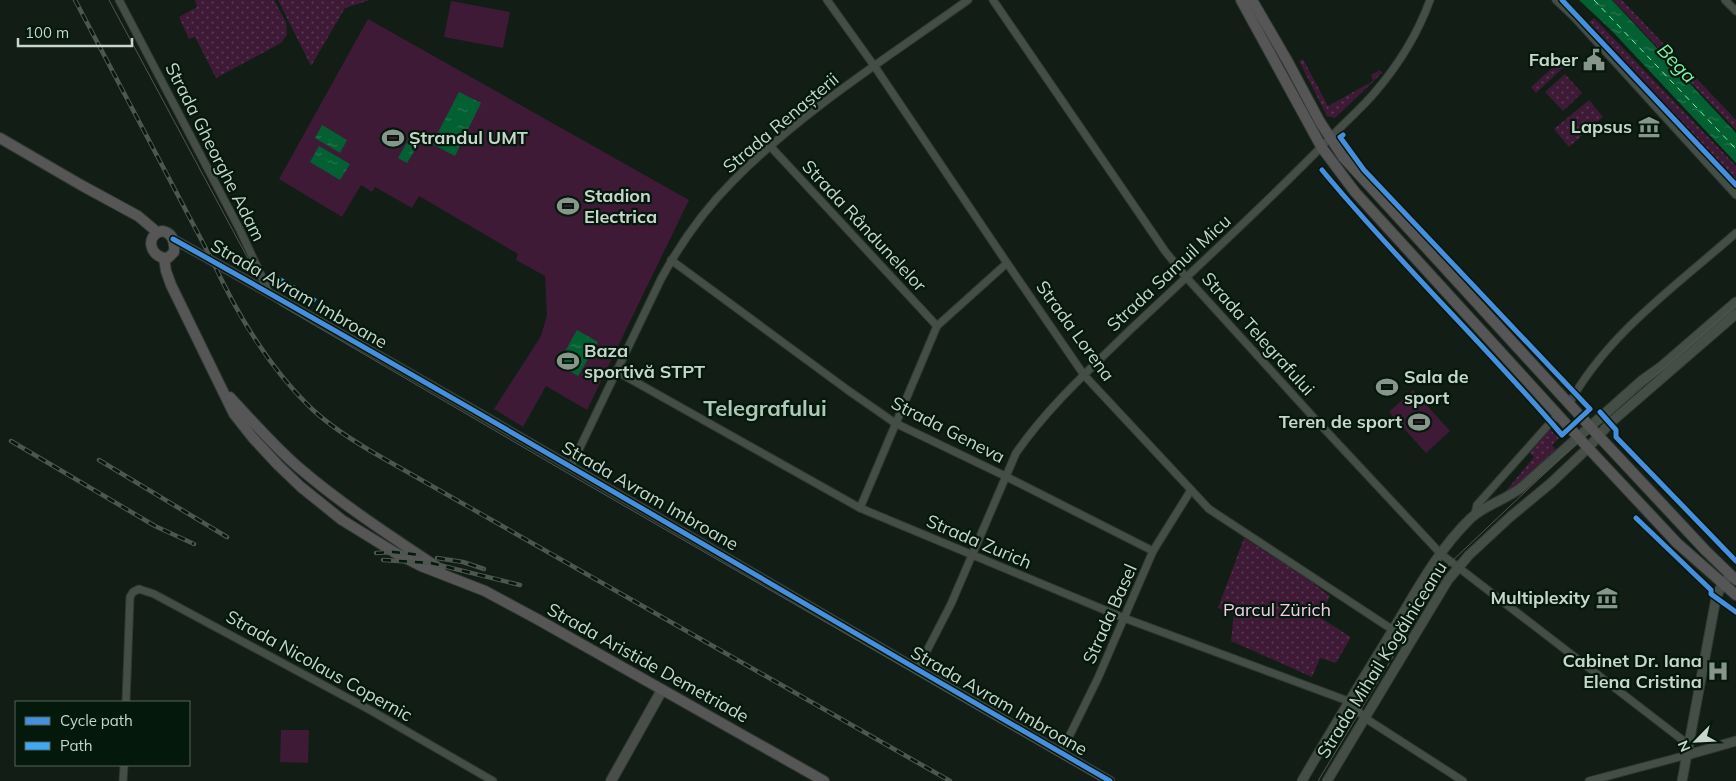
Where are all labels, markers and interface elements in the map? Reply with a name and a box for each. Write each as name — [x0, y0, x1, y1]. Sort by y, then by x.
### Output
scale bar — [18, 15, 131, 47]
text: 100 m — [25, 23, 69, 42]
water label: Bega — [1652, 38, 1702, 88]
public building icon: Faber — [1581, 47, 1607, 73]
place label: Faber — [1529, 48, 1579, 71]
street label: Strada Gheorghe Adam — [160, 58, 271, 245]
street label: Strada Renașterii — [718, 67, 843, 178]
museum icon: Lapsus — [1636, 114, 1662, 140]
place label: Lapsus — [1571, 115, 1632, 138]
sports icon: Ștrandul UMT — [380, 125, 406, 151]
place label: Ștrandul UMT — [409, 126, 528, 149]
street label: Strada Rândunelelor — [797, 155, 932, 297]
place label: Stadion Electrica — [584, 184, 657, 228]
sports icon: Stadion Electrica — [555, 193, 581, 219]
street label: Strada Samuil Micu — [1102, 209, 1236, 336]
street label: Strada Avram Imbroane — [207, 234, 392, 354]
street label: Strada Telegrafului — [1197, 267, 1320, 400]
street label: Strada Lorena — [1031, 276, 1120, 385]
place label: Baza sportivă STPT — [584, 339, 705, 383]
sports icon: Baza sportivă STPT — [555, 348, 581, 374]
place label: Sala de sport — [1404, 365, 1469, 409]
sports icon: Sala de sport — [1374, 374, 1400, 400]
street label: Strada Geneva — [888, 391, 1009, 468]
district label: Telegrafului — [703, 394, 827, 422]
sports icon: Teren de sport — [1406, 409, 1432, 435]
place label: Teren de sport — [1279, 410, 1402, 433]
street label: Strada Avram Imbroane — [558, 436, 743, 556]
street label: Strada Zurich — [923, 509, 1035, 574]
street label: Strada Mihail Kogălniceanu — [1311, 557, 1452, 762]
street label: Strada Basel — [1077, 560, 1142, 667]
museum icon: Multiplexity — [1594, 585, 1620, 611]
place label: Multiplexity — [1490, 586, 1590, 609]
street label: Strada Aristide Demetriade — [543, 597, 753, 728]
park label: Parcul Zürich — [1223, 598, 1331, 621]
street label: Strada Nicolaus Copernic — [222, 605, 417, 726]
street label: Strada Avram Imbroane — [907, 641, 1092, 761]
place label: Cabinet Dr. Iana Elena Cristina — [1562, 649, 1702, 693]
hospital icon: Cabinet Dr. Iana Elena Cristina — [1705, 658, 1731, 684]
legend — [15, 701, 190, 766]
text: Cycle path — [60, 711, 133, 730]
north arrow — [1671, 716, 1721, 766]
text: Path — [60, 736, 92, 755]
text: N — [1674, 738, 1694, 755]

